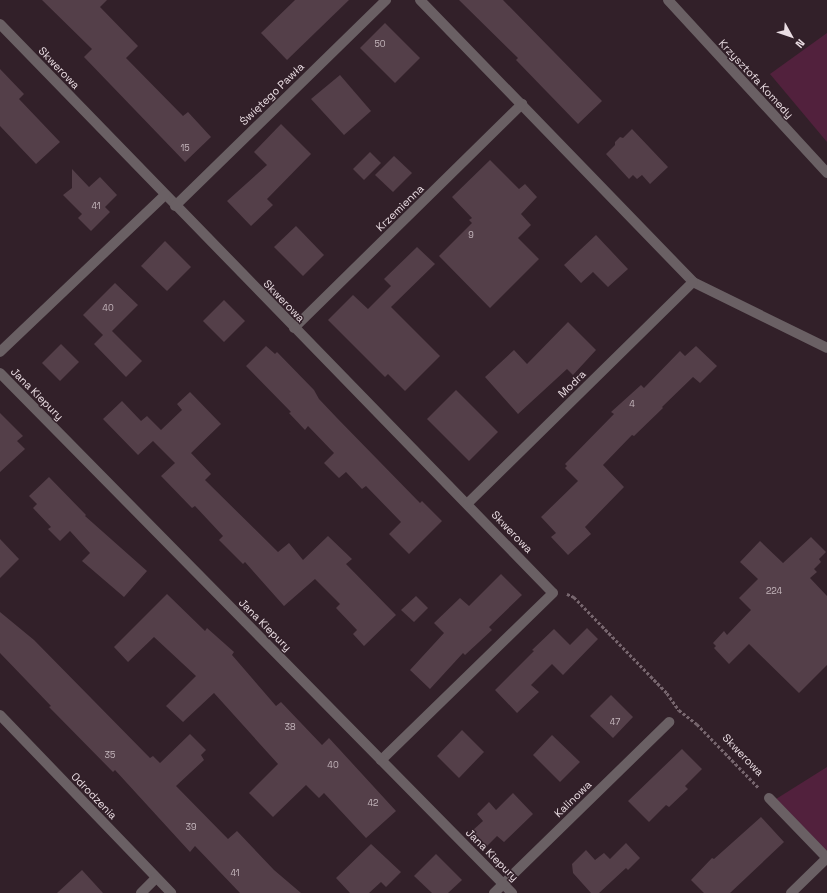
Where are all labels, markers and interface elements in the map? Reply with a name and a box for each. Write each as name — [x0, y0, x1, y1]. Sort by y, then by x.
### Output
north arrow — [771, 16, 811, 56]
text: N — [792, 36, 808, 51]
street label: Krzysztofa Komedy — [716, 37, 796, 121]
house number: 50 — [374, 39, 386, 49]
street label: Skwerowa — [36, 44, 82, 92]
street label: Świętego Pawła — [237, 60, 307, 128]
house number: 15 — [180, 143, 190, 153]
street label: Krzemienna — [373, 182, 427, 234]
house number: 41 — [91, 201, 101, 211]
house number: 9 — [468, 230, 474, 240]
street label: Skwerowa — [261, 277, 307, 325]
house number: 40 — [102, 303, 114, 313]
street label: Jana Kiepury — [8, 365, 66, 423]
street label: Modra — [555, 368, 589, 400]
house number: 4 — [629, 399, 635, 409]
street label: Skwerowa — [489, 508, 535, 556]
house number: 224 — [766, 586, 782, 596]
street label: Jana Kiepury — [236, 596, 294, 654]
house number: 47 — [610, 717, 620, 727]
house number: 38 — [284, 722, 296, 732]
street label: Skwerowa — [720, 731, 766, 779]
house number: 35 — [105, 750, 115, 760]
house number: 40 — [327, 760, 339, 770]
street label: Odrodzenia — [68, 770, 120, 822]
street label: Kalinowa — [552, 778, 594, 820]
house number: 42 — [367, 798, 379, 808]
house number: 39 — [186, 822, 196, 832]
street label: Jana Kiepury — [463, 826, 521, 884]
house number: 41 — [230, 868, 240, 878]

